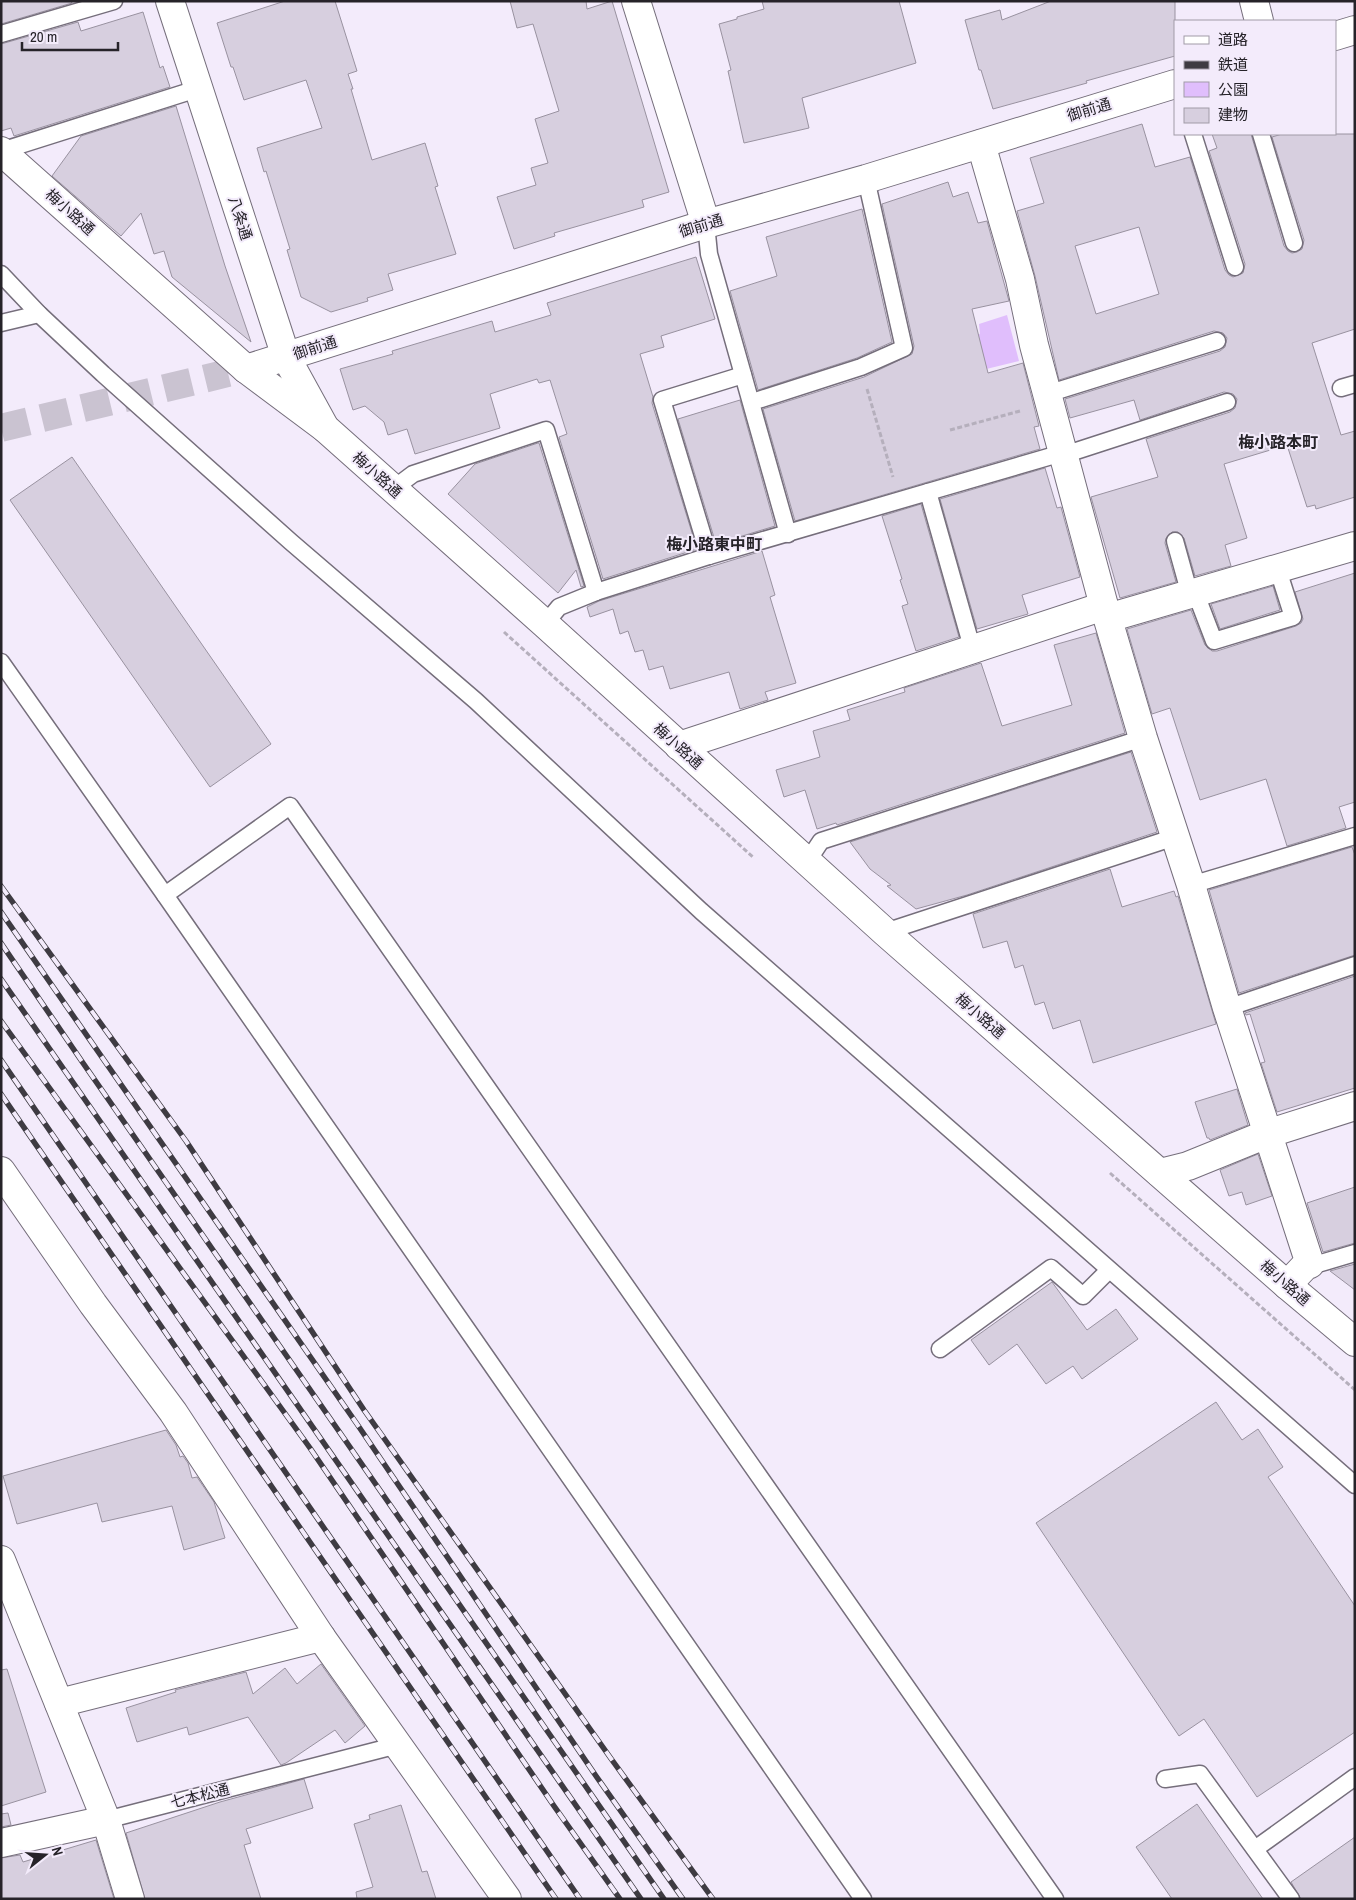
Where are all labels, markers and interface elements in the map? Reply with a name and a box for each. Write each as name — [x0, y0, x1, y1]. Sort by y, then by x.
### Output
scale bar — [22, 20, 119, 52]
legend — [1174, 20, 1336, 135]
text: 20 m — [30, 26, 57, 47]
text: 道路 — [1218, 29, 1248, 50]
text: 鉄道 — [1218, 54, 1248, 75]
text: 公園 — [1218, 79, 1248, 100]
street label: 御前通 — [1064, 93, 1113, 126]
text: 建物 — [1218, 104, 1248, 125]
street label: 梅小路通 — [41, 184, 100, 240]
street label: 八条通 — [224, 193, 257, 242]
street label: 御前通 — [676, 209, 725, 242]
street label: 御前通 — [290, 331, 339, 364]
district label: 梅小路本町 — [1238, 431, 1318, 453]
street label: 梅小路通 — [348, 447, 407, 503]
district label: 梅小路東中町 — [666, 533, 762, 555]
street label: 梅小路通 — [649, 718, 708, 774]
street label: 梅小路通 — [951, 988, 1010, 1043]
street label: 梅小路通 — [1256, 1255, 1315, 1310]
street label: 七本松通 — [168, 1778, 232, 1813]
north arrow — [20, 1830, 70, 1880]
text: N — [48, 1845, 67, 1858]

